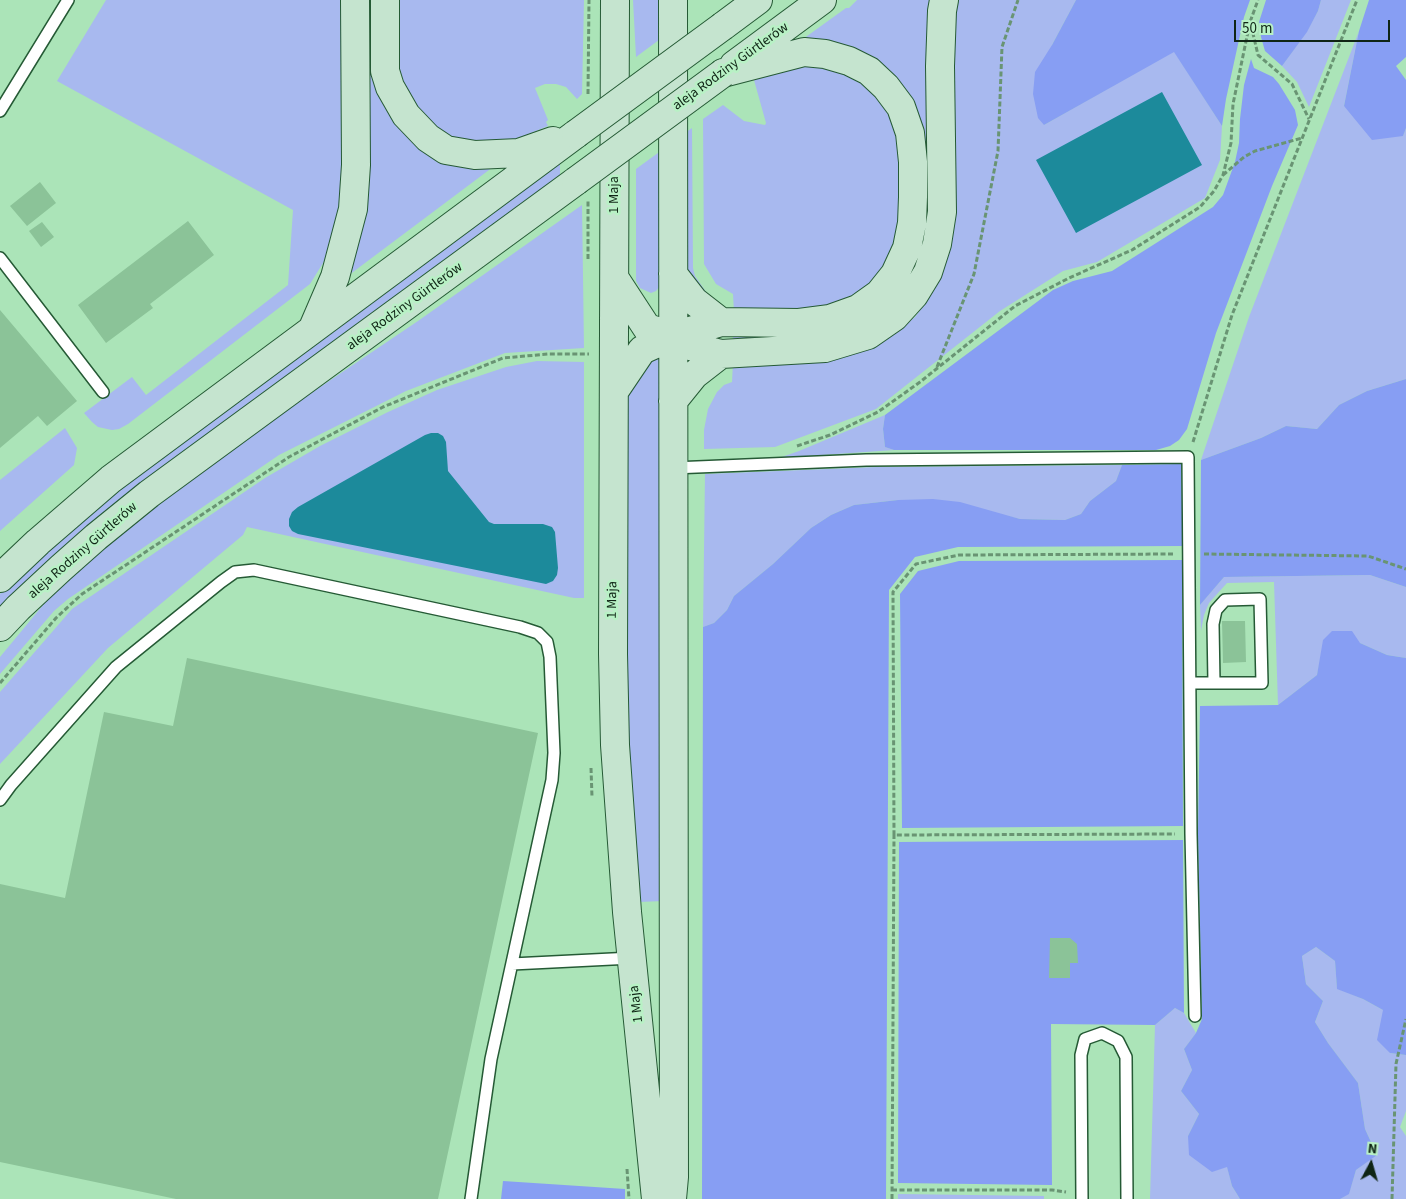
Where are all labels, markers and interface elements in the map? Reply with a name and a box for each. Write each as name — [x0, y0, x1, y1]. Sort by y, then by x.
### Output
scale bar — [1236, 10, 1392, 42]
text: 50 m — [1242, 18, 1272, 39]
street label: aleja Rodziny Gürtlerów — [670, 19, 792, 115]
street label: 1 Maja — [607, 176, 623, 214]
street label: aleja Rodziny Gürtlerów — [344, 259, 466, 355]
street label: aleja Rodziny Gürtlerów — [25, 499, 141, 603]
street label: 1 Maja — [604, 581, 622, 619]
street label: 1 Maja — [626, 984, 648, 1024]
north arrow — [1346, 1139, 1396, 1189]
text: N — [1367, 1139, 1378, 1160]

